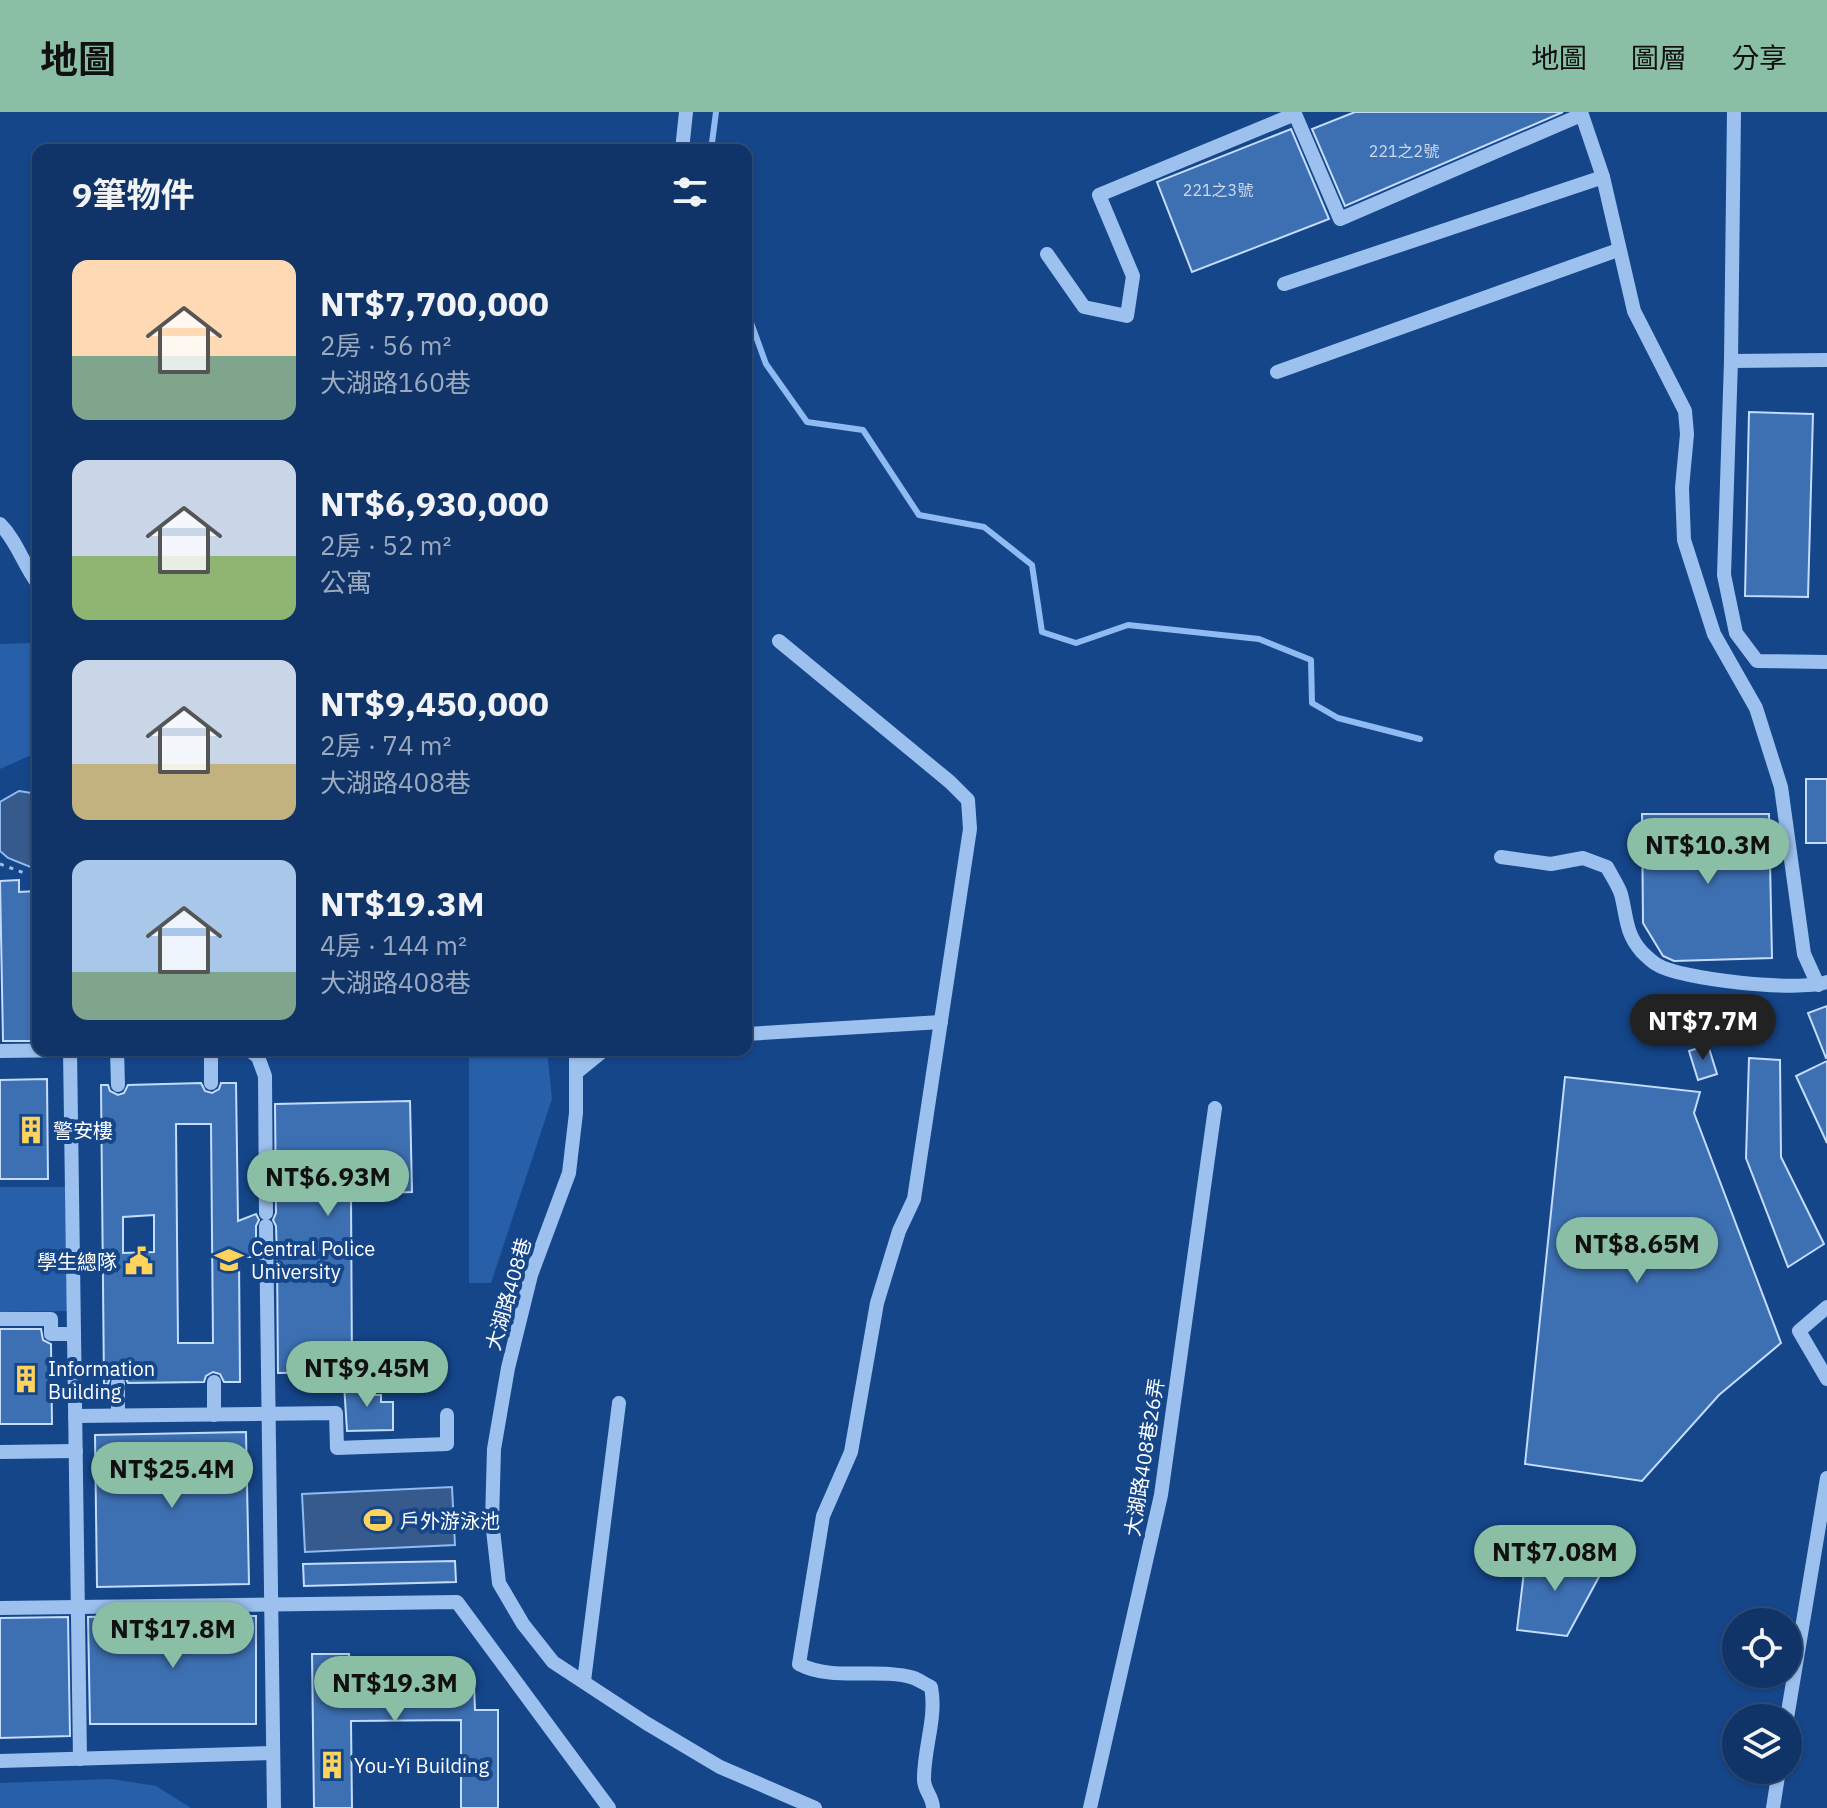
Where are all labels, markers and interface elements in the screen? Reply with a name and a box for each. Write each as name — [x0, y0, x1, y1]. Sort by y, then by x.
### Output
text: 地圖 — [40, 34, 116, 83]
text: 地圖 — [1531, 39, 1587, 76]
text: 圖層 — [1631, 39, 1687, 76]
text: 分享 — [1731, 39, 1787, 76]
house number: 221之2號 — [1369, 141, 1439, 161]
icon: filters — [668, 170, 712, 214]
text: 9筆物件 — [72, 172, 194, 216]
house number: 221之3號 — [1183, 180, 1253, 200]
text: NT$7,700,000 — [320, 281, 549, 325]
icon: home — [136, 292, 232, 388]
text: 2房 · 56 m² — [320, 328, 451, 362]
text: 大湖路160巷 — [320, 365, 471, 399]
text: NT$6,930,000 — [320, 481, 549, 525]
icon: home — [136, 492, 232, 588]
text: 2房 · 52 m² — [320, 528, 451, 562]
text: 公寓 — [320, 565, 372, 599]
text: NT$9,450,000 — [320, 681, 549, 725]
icon: home — [136, 692, 232, 788]
text: 2房 · 74 m² — [320, 728, 451, 762]
text: 大湖路408巷 — [320, 765, 471, 799]
pin: NT$10.3M — [1625, 818, 1791, 886]
text: NT$10.3M — [1645, 827, 1771, 861]
text: NT$19.3M — [320, 881, 485, 925]
icon: home — [136, 892, 232, 988]
text: 4房 · 144 m² — [320, 928, 467, 962]
text: 大湖路408巷 — [320, 965, 471, 999]
pin: NT$7.7M — [1629, 994, 1777, 1062]
text: NT$7.7M — [1648, 1003, 1758, 1037]
building icon: 警安樓 — [16, 1115, 46, 1145]
place label: 警安樓 — [53, 1117, 113, 1144]
pin: NT$6.93M — [245, 1150, 411, 1218]
text: NT$6.93M — [265, 1159, 391, 1193]
pin: NT$8.65M — [1554, 1217, 1720, 1285]
text: NT$8.65M — [1574, 1226, 1700, 1260]
place label: Central Police University — [251, 1235, 375, 1285]
street label: 大湖路408巷 — [479, 1235, 537, 1353]
school or university icon: Central Police University — [214, 1245, 244, 1275]
public building icon: 學生總隊 — [124, 1246, 154, 1276]
place label: 學生總隊 — [37, 1248, 117, 1275]
pin: NT$9.45M — [284, 1341, 450, 1409]
text: NT$9.45M — [304, 1350, 430, 1384]
place label: Information Building — [48, 1355, 155, 1405]
building icon: Information Building — [11, 1364, 41, 1394]
street label: 大湖路408巷26弄 — [1118, 1376, 1170, 1538]
pin: NT$25.4M — [89, 1442, 255, 1510]
text: NT$25.4M — [109, 1451, 235, 1485]
sports icon: 戶外游泳池 — [363, 1505, 393, 1535]
place label: 戶外游泳池 — [400, 1507, 500, 1534]
pin: NT$7.08M — [1472, 1525, 1638, 1593]
text: NT$7.08M — [1492, 1534, 1618, 1568]
pin: NT$17.8M — [90, 1602, 256, 1670]
map controls — [1722, 1608, 1802, 1784]
button: locate — [1722, 1608, 1802, 1688]
text: NT$17.8M — [110, 1611, 236, 1645]
pin: NT$19.3M — [312, 1656, 478, 1724]
text: NT$19.3M — [332, 1665, 458, 1699]
button: layers — [1722, 1704, 1802, 1784]
building icon: You-Yi Building — [317, 1750, 347, 1780]
place label: You-Yi Building — [354, 1752, 489, 1779]

